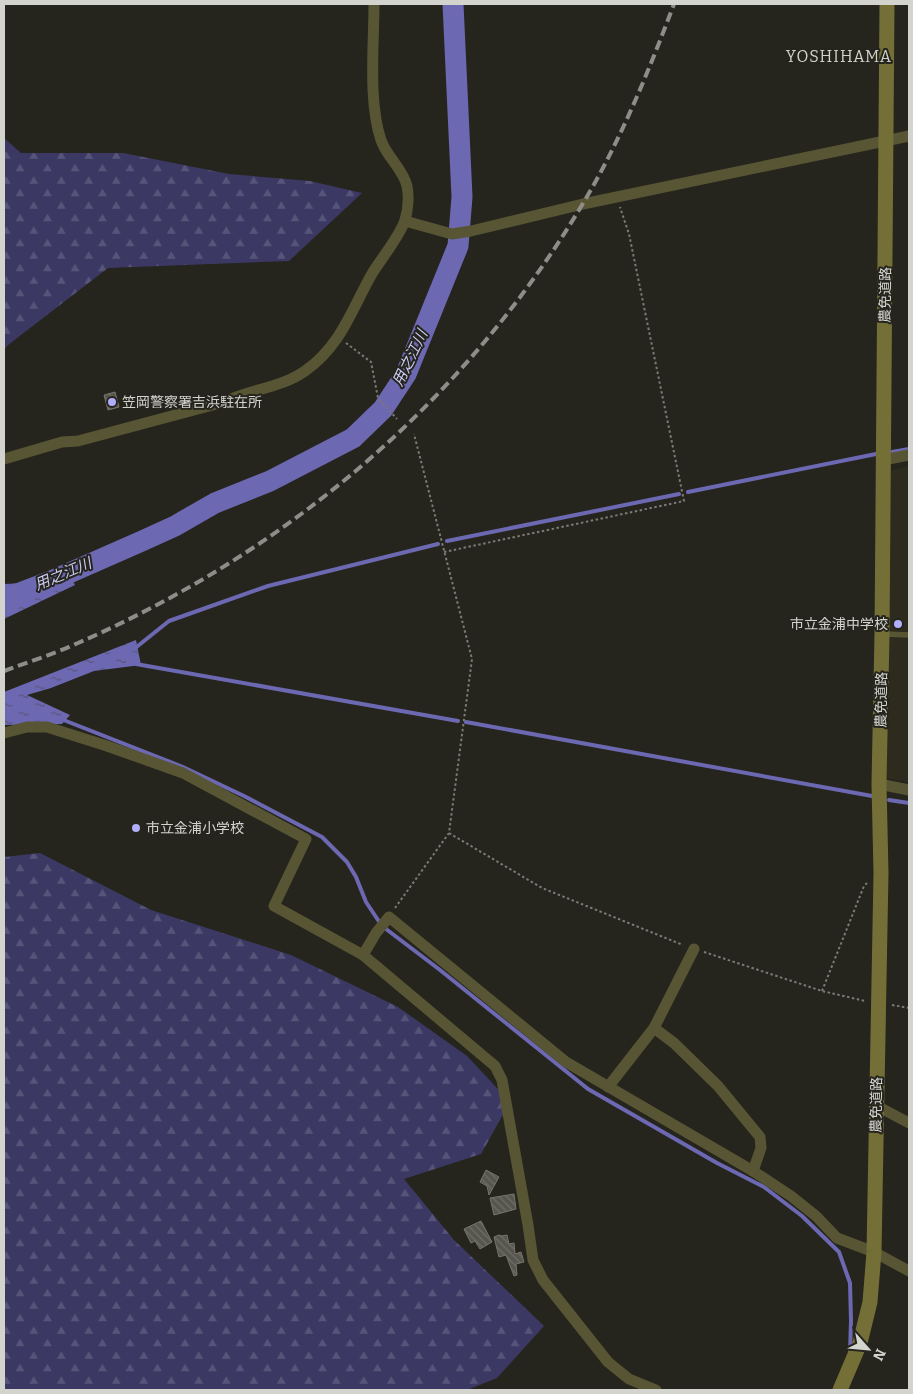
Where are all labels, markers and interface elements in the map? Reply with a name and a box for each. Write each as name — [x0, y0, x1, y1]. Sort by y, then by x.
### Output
district label: YOSHIHAMA — [786, 47, 892, 66]
street label: 農免道路 — [877, 267, 894, 323]
water label: 用之江川 — [389, 325, 432, 389]
place label: 笠岡警察署吉浜駐在所 — [122, 394, 262, 411]
marker: 笠岡警察署吉浜駐在所 — [106, 396, 118, 408]
water label: 用之江川 — [32, 553, 96, 594]
place label: 市立金浦中学校 — [790, 616, 888, 633]
marker: 市立金浦中学校 — [892, 618, 904, 630]
street label: 農免道路 — [873, 672, 890, 728]
place label: 市立金浦小学校 — [146, 820, 244, 837]
marker: 市立金浦小学校 — [130, 822, 142, 834]
street label: 農免道路 — [868, 1077, 885, 1133]
north arrow — [843, 1324, 893, 1374]
text: N — [869, 1346, 889, 1364]

